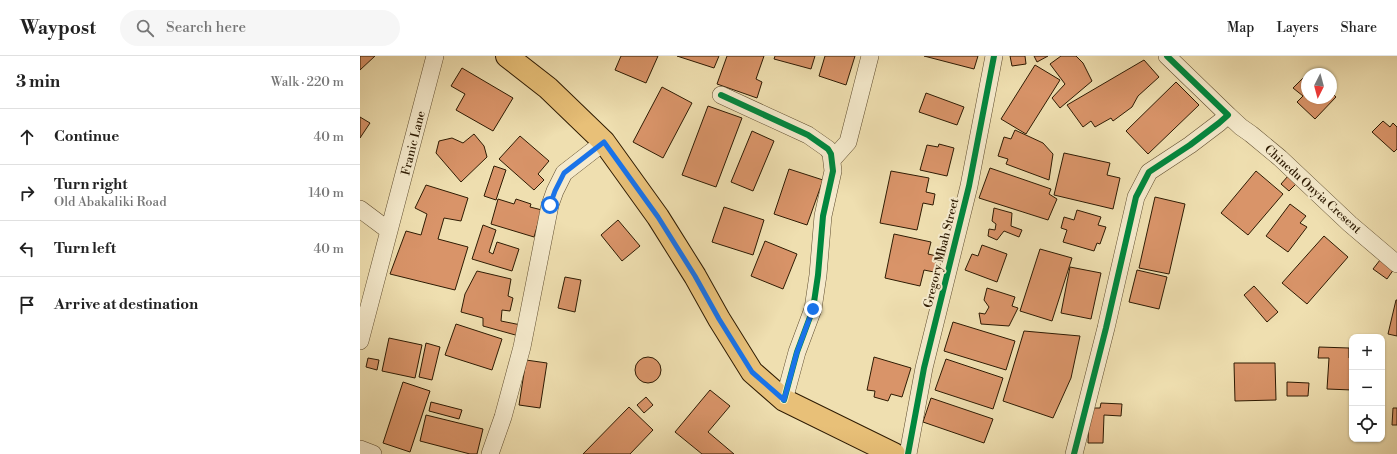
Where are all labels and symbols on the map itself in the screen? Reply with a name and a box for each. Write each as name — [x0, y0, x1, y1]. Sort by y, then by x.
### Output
north arrow — [1301, 68, 1337, 104]
street label: Franic Lane — [398, 109, 429, 177]
street label: Chinedu Onyia Cresent — [1261, 142, 1365, 237]
route start — [541, 196, 559, 214]
street label: Gregory Mbah Street — [921, 196, 963, 310]
route end — [804, 300, 822, 318]

